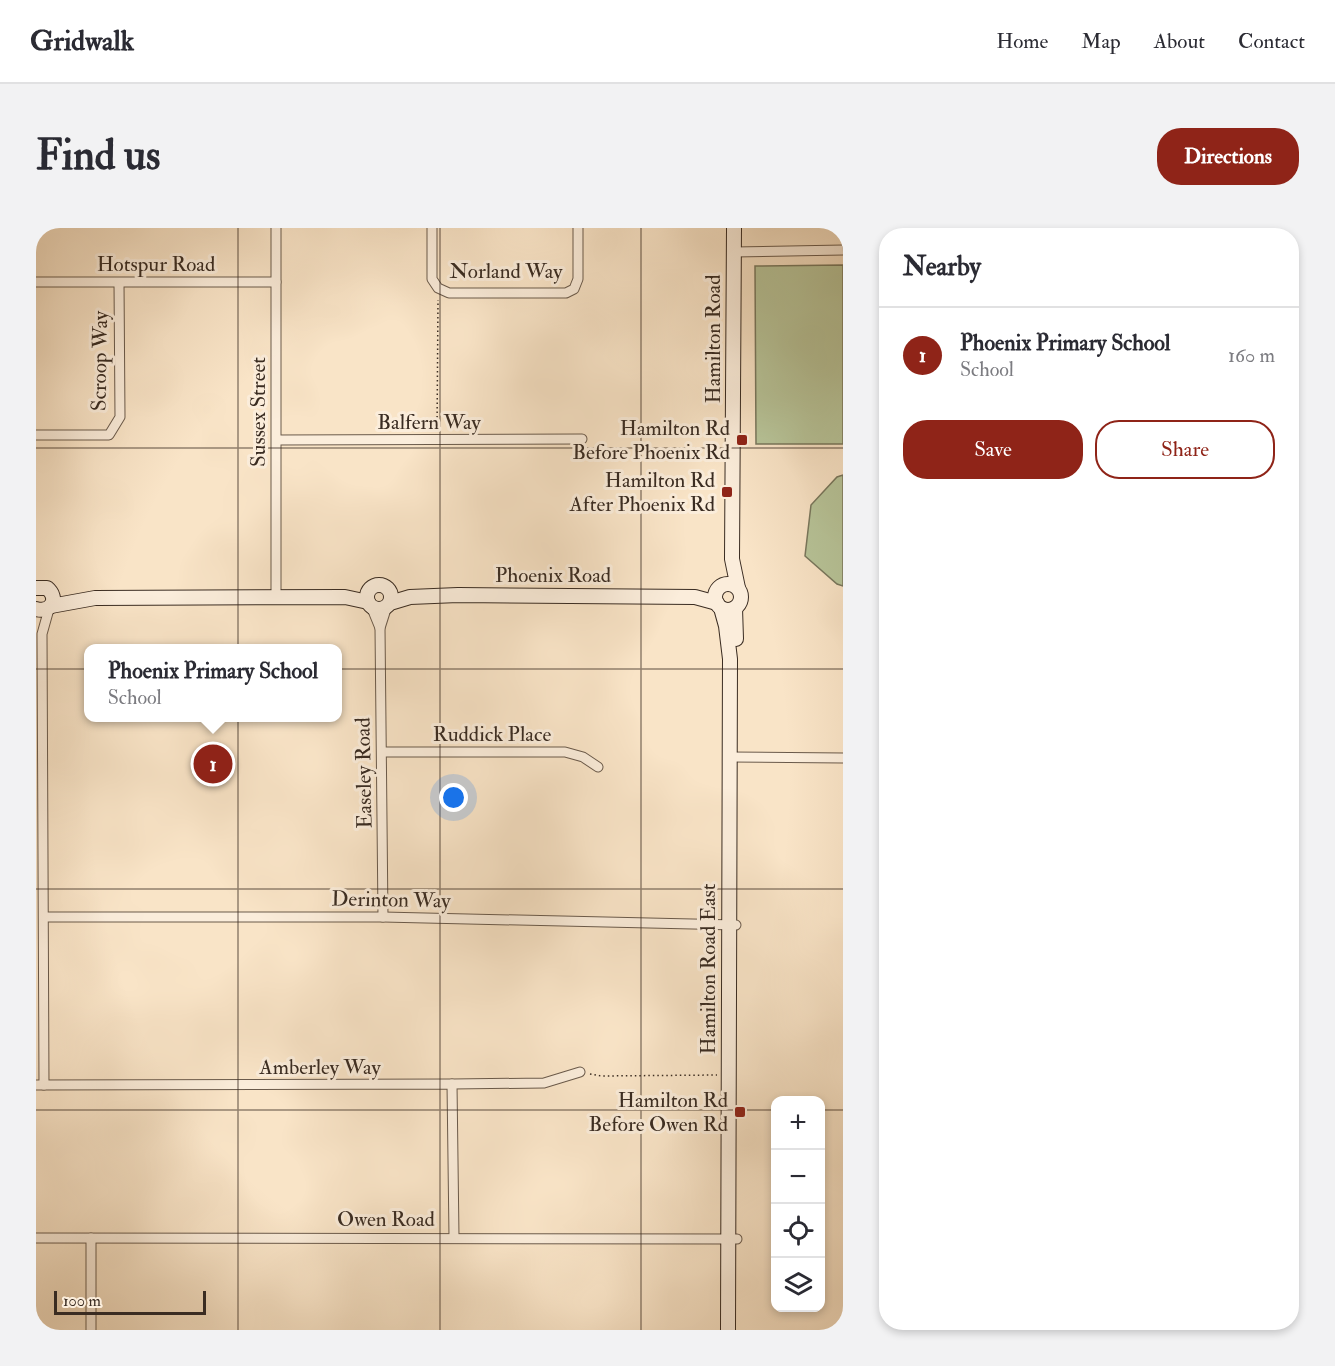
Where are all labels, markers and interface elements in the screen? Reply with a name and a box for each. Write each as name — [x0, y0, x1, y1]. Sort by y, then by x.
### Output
text: Gridwalk — [30, 24, 134, 59]
text: Home — [996, 28, 1048, 55]
text: Map — [1081, 28, 1121, 55]
text: About — [1154, 28, 1205, 55]
text: Contact — [1238, 28, 1305, 55]
button: Directions — [1157, 128, 1299, 185]
text: Find us — [36, 130, 160, 182]
street label: Hotspur Road — [97, 251, 216, 278]
text: Nearby — [903, 251, 981, 283]
street label: Norland Way — [450, 258, 563, 285]
street label: Hamilton Road — [700, 274, 727, 403]
street label: Scroop Way — [86, 310, 114, 411]
text: Phoenix Primary School — [960, 329, 1171, 357]
text: 1 — [919, 343, 926, 368]
text: 160 m — [1228, 343, 1275, 368]
street label: Sussex Street — [245, 357, 272, 467]
text: School — [960, 357, 1014, 382]
street label: Balfern Way — [377, 409, 482, 436]
place label: Hamilton Rd Before Phoenix Rd — [572, 415, 731, 466]
button: Save — [903, 420, 1083, 479]
button: Share — [1095, 420, 1275, 479]
marker: Hamilton Rd Before Phoenix Rd — [735, 433, 749, 447]
place label: Hamilton Rd After Phoenix Rd — [568, 467, 716, 518]
marker: Hamilton Rd After Phoenix Rd — [720, 485, 734, 499]
street label: Phoenix Road — [495, 562, 612, 589]
popup — [84, 644, 342, 722]
text: Phoenix Primary School — [108, 657, 318, 685]
text: School — [108, 685, 162, 710]
street label: Easeley Road — [350, 716, 378, 829]
street label: Ruddick Place — [433, 721, 551, 748]
pin: 1 — [194, 742, 232, 786]
your location — [439, 783, 468, 812]
street label: Hamilton Road East — [695, 883, 722, 1055]
street label: Derinton Way — [331, 885, 452, 915]
street label: Amberley Way — [258, 1054, 381, 1081]
place label: Hamilton Rd Before Owen Rd — [589, 1087, 729, 1138]
map controls — [771, 1096, 825, 1312]
button: + — [771, 1096, 825, 1150]
marker: Hamilton Rd Before Owen Rd — [733, 1105, 747, 1119]
button: − — [771, 1150, 825, 1204]
button: locate — [771, 1204, 825, 1258]
street label: Owen Road — [337, 1206, 436, 1233]
button: layers — [771, 1258, 825, 1312]
scale bar — [54, 1288, 206, 1316]
text: 100 m — [63, 1291, 101, 1311]

